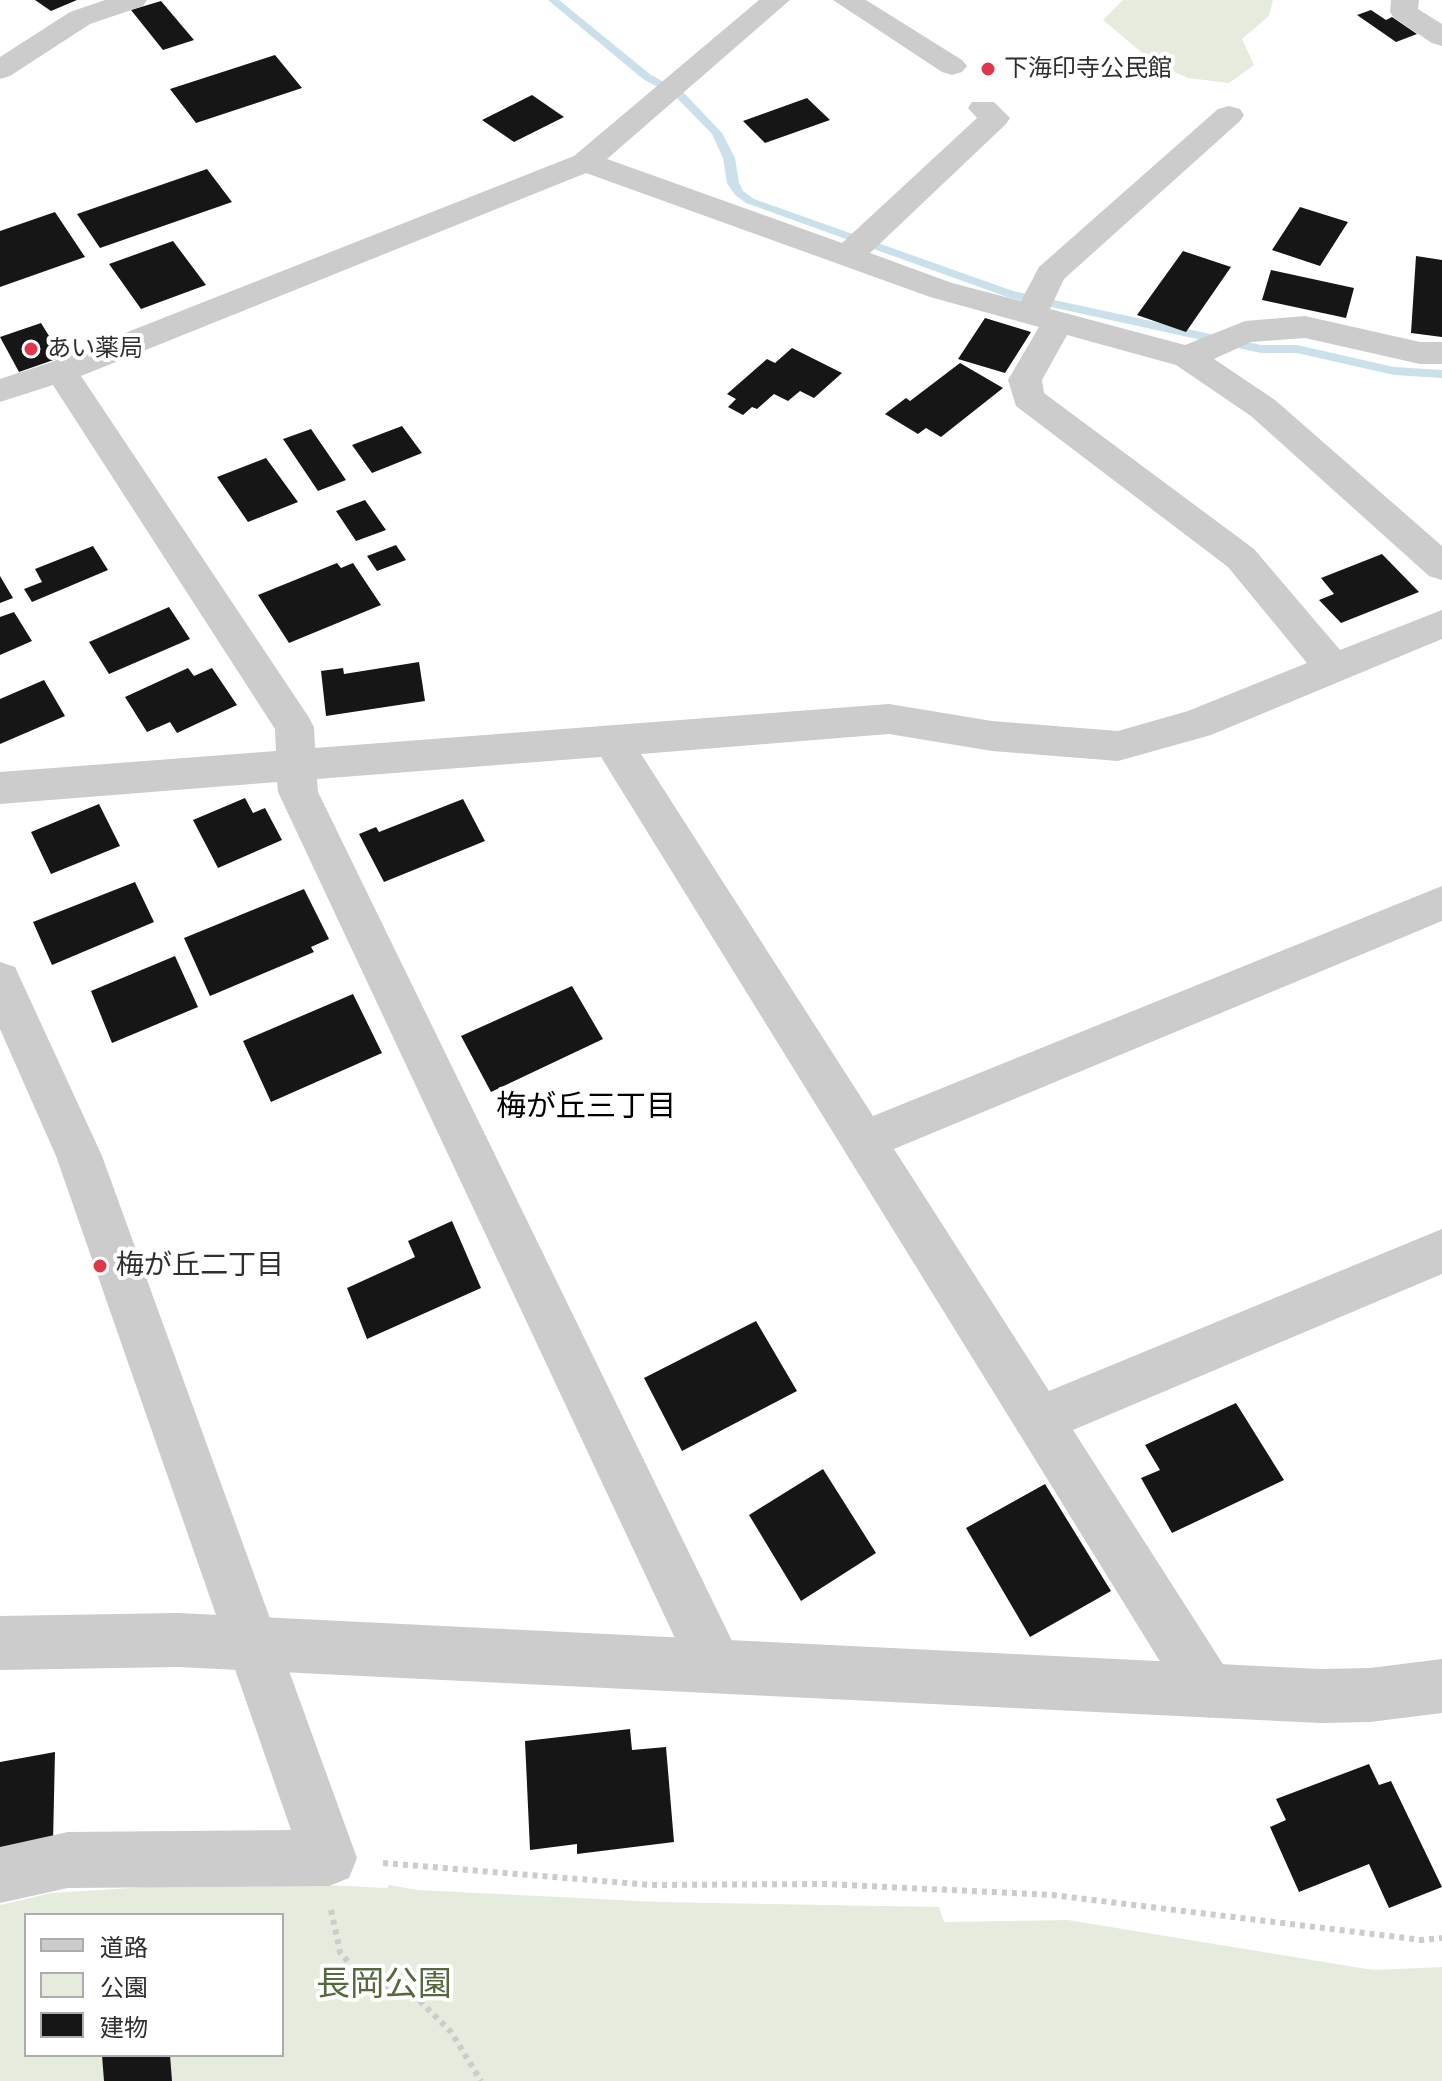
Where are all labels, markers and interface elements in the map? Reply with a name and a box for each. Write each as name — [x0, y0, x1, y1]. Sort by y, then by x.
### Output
place label: 下海印寺公民館 — [1004, 55, 1172, 83]
marker: 下海印寺公民館 — [979, 60, 997, 78]
place label: あい薬局 — [47, 335, 143, 363]
marker: あい薬局 — [22, 340, 40, 358]
district label: 梅が丘三丁目 — [496, 1089, 676, 1125]
place label: 梅が丘二丁目 — [116, 1249, 284, 1283]
marker: 梅が丘二丁目 — [91, 1257, 109, 1275]
legend — [24, 1913, 284, 2057]
text: 道路 — [100, 1930, 148, 1963]
park label: 長岡公園 — [316, 1965, 452, 2005]
text: 公園 — [100, 1970, 148, 2003]
text: 建物 — [100, 2010, 148, 2043]

